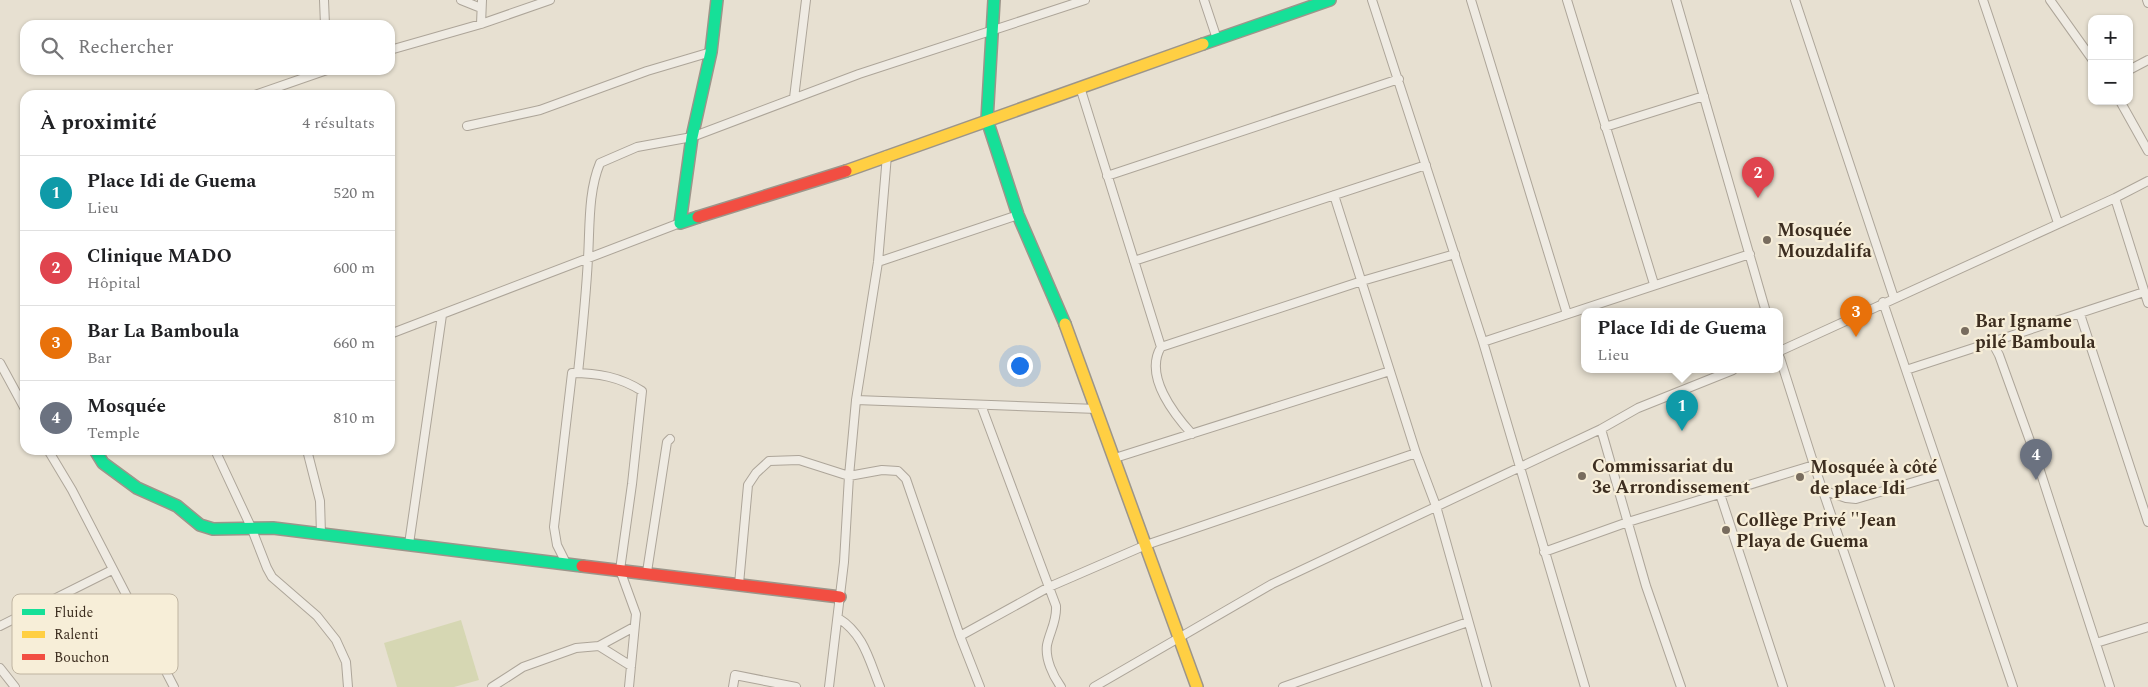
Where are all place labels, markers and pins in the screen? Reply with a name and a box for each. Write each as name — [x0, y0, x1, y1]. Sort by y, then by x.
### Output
pin: 2 — [1742, 157, 1774, 198]
place label: Mosquée Mouzdalifa — [1777, 217, 1873, 265]
marker: Mosquée Mouzdalifa — [1761, 234, 1773, 246]
pin: 3 — [1840, 296, 1872, 337]
place label: Bar Igname pilé Bamboula — [1975, 308, 2096, 356]
marker: Bar Igname pilé Bamboula — [1959, 325, 1971, 337]
pin: 1 — [1666, 390, 1698, 431]
pin: 4 — [2020, 439, 2052, 480]
place label: Commissariat du 3e Arrondissement — [1592, 453, 1750, 501]
place label: Mosquée à côté de place Idi — [1810, 454, 1937, 502]
marker: Commissariat du 3e Arrondissement — [1576, 470, 1588, 482]
marker: Mosquée à côté de place Idi — [1794, 471, 1806, 483]
place label: Collège Privé ''Jean Playa de Guema — [1736, 507, 1896, 555]
marker: Collège Privé ''Jean Playa de Guema — [1720, 524, 1732, 536]

